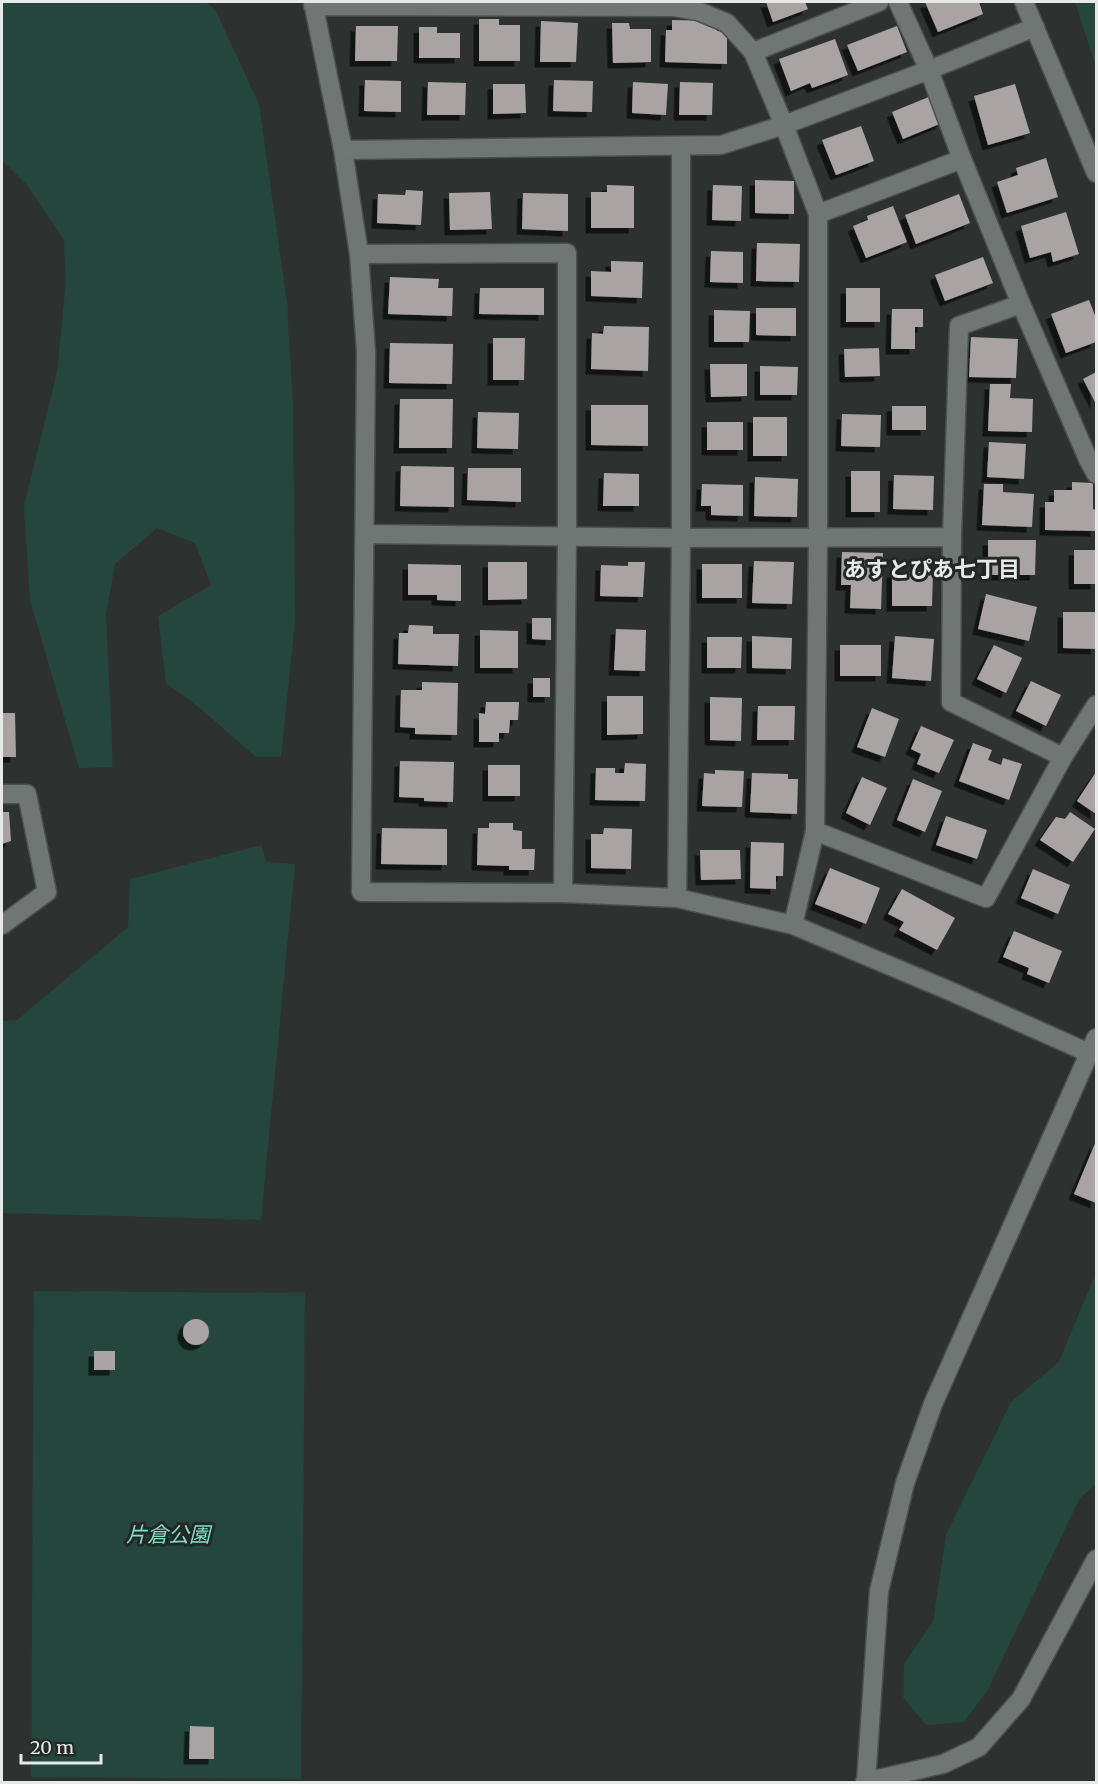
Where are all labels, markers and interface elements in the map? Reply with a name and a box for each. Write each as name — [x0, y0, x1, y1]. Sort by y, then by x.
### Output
district label: あすとぴあ七丁目 — [844, 555, 1020, 583]
park label: 片倉公園 — [126, 1521, 213, 1548]
scale bar — [21, 1727, 100, 1765]
text: 20 m — [30, 1736, 74, 1759]

